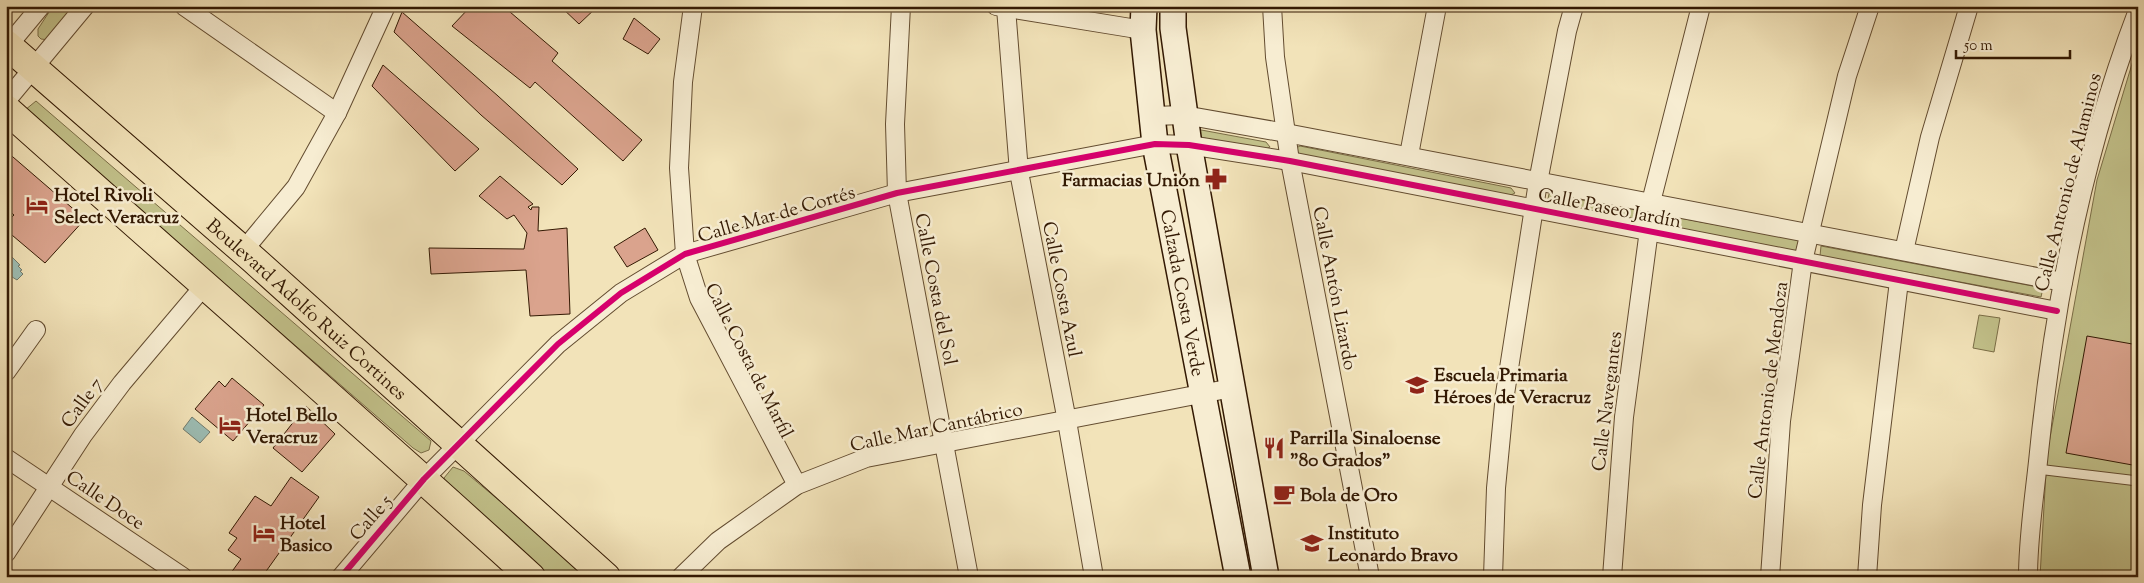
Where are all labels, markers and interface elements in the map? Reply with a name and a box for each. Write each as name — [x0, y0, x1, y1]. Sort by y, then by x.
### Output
scale bar — [1956, 28, 2070, 60]
text: 50 m — [1963, 36, 1993, 57]
street label: Calle Antonio de Alaminos — [2029, 70, 2110, 295]
pharmacy icon: Farmacias Unión — [1203, 166, 1229, 192]
place label: Farmacias Unión — [1062, 168, 1201, 195]
street label: Calle Mar de Cortés — [695, 180, 859, 251]
street label: Calle Paseo Jardín — [1535, 182, 1684, 237]
place label: Hotel Rivoli Select Veracruz — [54, 183, 179, 232]
hotel icon: Hotel Rivoli Select Veracruz — [24, 192, 50, 218]
street label: Calle Antón Lizardo — [1304, 204, 1363, 373]
street label: Calzada Costa Verde — [1152, 207, 1210, 379]
street label: Calle Costa del Sol — [907, 211, 963, 368]
street label: Boulevard Adolfo Ruiz Cortines — [199, 213, 412, 408]
street label: Calle Costa Azul — [1034, 219, 1087, 360]
street label: Calle Costa de Marfil — [697, 279, 799, 444]
street label: Calle Antonio de Mendoza — [1743, 280, 1796, 501]
street label: Calle Navegantes — [1587, 330, 1630, 473]
place label: Escuela Primaria Héroes de Veracruz — [1434, 363, 1591, 412]
street label: Calle 7 — [55, 372, 111, 434]
school or university icon: Escuela Primaria Héroes de Veracruz — [1404, 372, 1430, 398]
street label: Calle Mar Cantábrico — [848, 397, 1025, 460]
place label: Hotel Bello Veracruz — [246, 403, 338, 452]
hotel icon: Hotel Bello Veracruz — [217, 412, 243, 438]
place label: Parrilla Sinaloense "80 Grados" — [1290, 426, 1441, 475]
restaurant icon: Parrilla Sinaloense "80 Grados" — [1261, 435, 1287, 461]
street label: Calle Doce — [60, 465, 150, 538]
cafe icon: Bola de Oro — [1271, 481, 1297, 507]
place label: Bola de Oro — [1300, 483, 1398, 510]
street label: Calle 5 — [344, 489, 400, 548]
place label: Hotel Basico — [280, 511, 333, 560]
hotel icon: Hotel Basico — [251, 520, 277, 546]
place label: Instituto Leonardo Bravo — [1328, 521, 1459, 570]
school or university icon: Instituto Leonardo Bravo — [1299, 530, 1325, 556]

